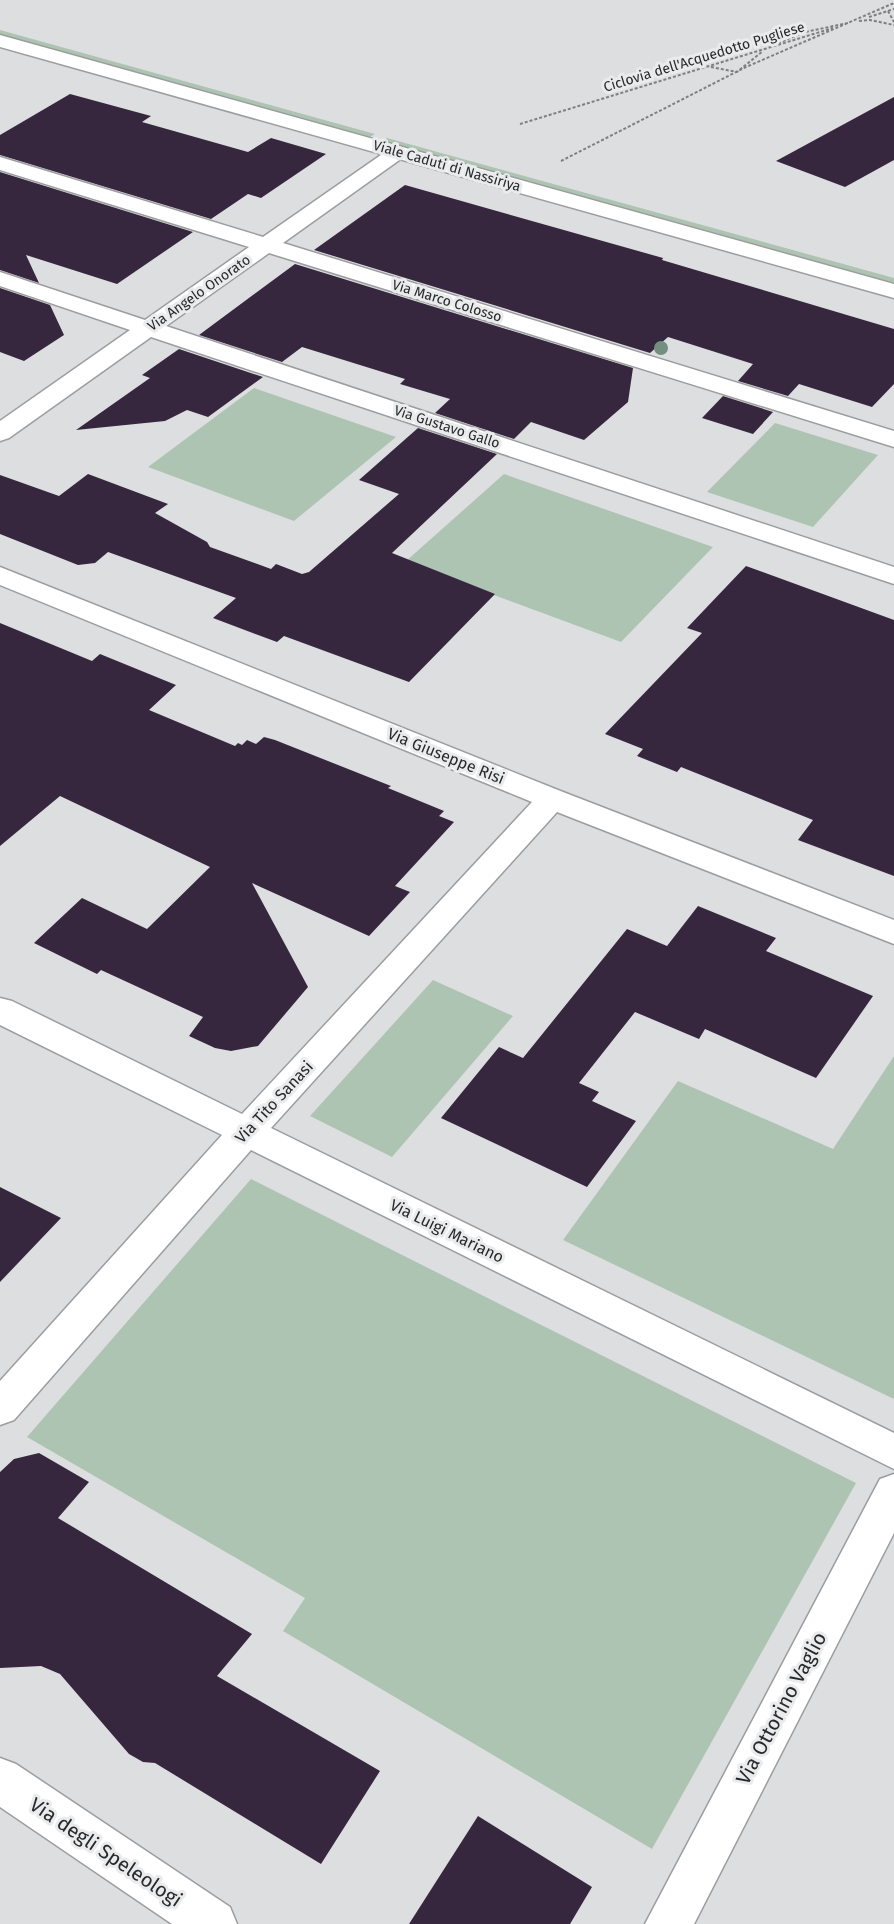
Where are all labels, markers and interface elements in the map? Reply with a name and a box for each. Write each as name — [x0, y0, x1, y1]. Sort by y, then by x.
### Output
street label: Ciclovia dell'Acquedotto Pugliese — [601, 18, 807, 96]
street label: Viale Caduti di Nassiriya — [371, 137, 523, 195]
street label: Via Angelo Onorato — [144, 251, 254, 335]
street label: Via Marco Colosso — [390, 276, 504, 326]
street label: Via Gustavo Gallo — [392, 402, 502, 452]
street label: Via Giuseppe Risi — [385, 724, 507, 788]
street label: Via Tito Sanasi — [231, 1057, 317, 1147]
street label: Via Luigi Mariano — [387, 1195, 507, 1267]
street label: Via Ottorino Vaglio — [731, 1628, 831, 1788]
street label: Via degli Speleologi — [25, 1792, 187, 1912]

